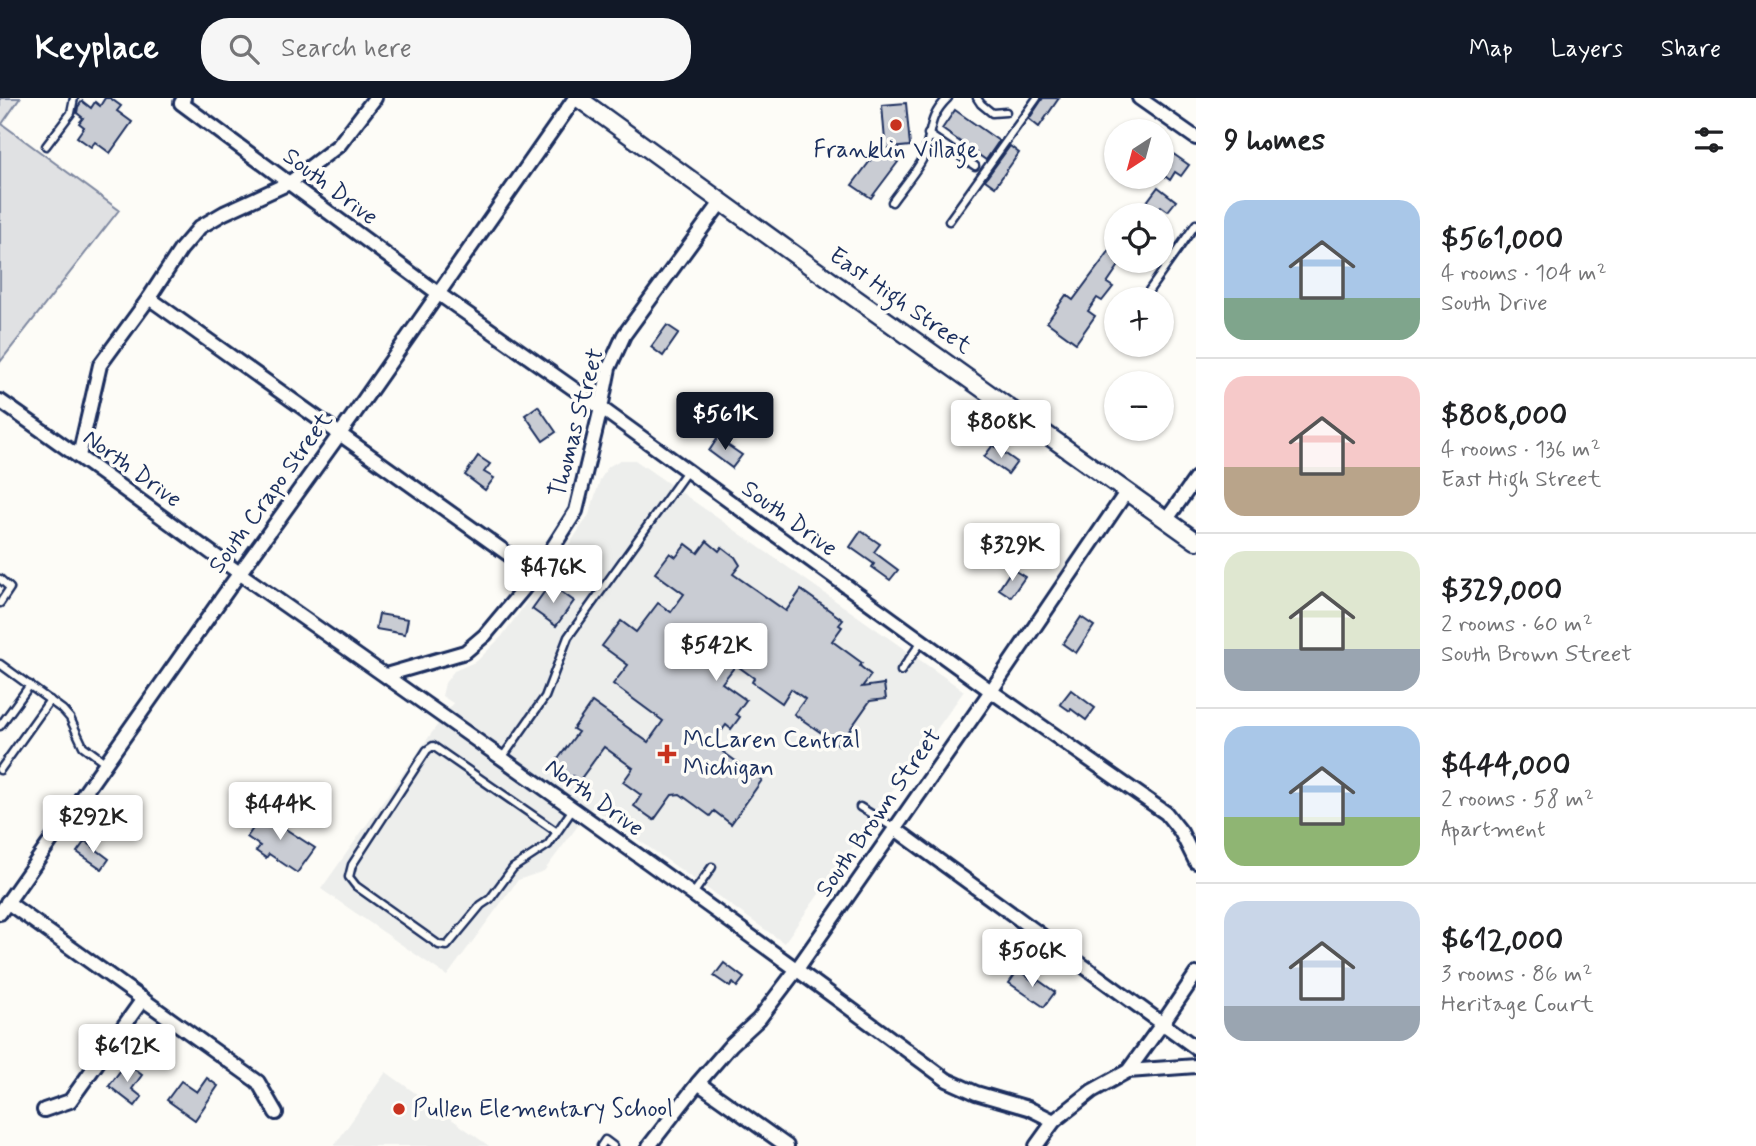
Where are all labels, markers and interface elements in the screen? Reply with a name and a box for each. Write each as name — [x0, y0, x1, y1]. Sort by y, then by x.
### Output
search box — [201, 18, 691, 81]
text: Keyplace — [35, 27, 159, 71]
icon: search — [225, 30, 263, 68]
text: Search here — [281, 32, 412, 66]
text: Map — [1469, 34, 1513, 65]
text: Layers — [1551, 34, 1623, 65]
text: Share — [1661, 34, 1721, 65]
marker: Franklin Village — [888, 117, 904, 133]
north arrow — [1104, 119, 1174, 189]
map controls — [1104, 119, 1174, 441]
text: 9 homes — [1224, 121, 1325, 160]
icon: filters — [1690, 121, 1728, 159]
place label: Franklin Village — [814, 135, 978, 169]
street label: South Drive — [276, 141, 384, 233]
button: locate — [1104, 203, 1174, 273]
text: $561,000 — [1441, 220, 1563, 259]
icon: home — [1280, 228, 1364, 312]
street label: East High Street — [821, 240, 977, 364]
text: 4 rooms · 104 m² — [1441, 259, 1607, 289]
button: + — [1104, 287, 1174, 357]
text: South Drive — [1441, 289, 1548, 319]
street label: Thomas Street — [542, 345, 612, 501]
button: − — [1104, 371, 1174, 441]
pin: $561K — [676, 392, 774, 452]
text: $808,000 — [1441, 396, 1567, 435]
text: $561K — [692, 400, 758, 430]
pin: $808K — [952, 400, 1050, 460]
icon: home — [1280, 404, 1364, 488]
street label: South Crapo Street — [202, 406, 340, 580]
text: $808K — [967, 408, 1035, 438]
street label: North Drive — [76, 423, 188, 515]
text: 4 rooms · 136 m² — [1441, 435, 1601, 465]
text: East High Street — [1441, 465, 1601, 495]
street label: South Drive — [735, 474, 843, 564]
pin: $329K — [963, 524, 1061, 583]
text: $329K — [980, 531, 1044, 561]
pin: $476K — [504, 546, 602, 605]
text: $476K — [520, 553, 586, 583]
text: $329,000 — [1441, 571, 1562, 610]
icon: home — [1280, 579, 1364, 663]
text: 2 rooms · 60 m² — [1441, 610, 1593, 640]
pin: $542K — [667, 624, 765, 683]
text: $542K — [680, 631, 752, 661]
text: South Brown Street — [1441, 640, 1632, 670]
street label: South Brown Street — [809, 722, 949, 904]
place label: McLaren Central Michigan — [683, 725, 860, 784]
marker: McLaren Central Michigan — [657, 744, 677, 764]
text: $444,000 — [1441, 746, 1570, 785]
street label: North Drive — [538, 752, 650, 844]
icon: home — [1280, 754, 1364, 838]
pin: $444K — [231, 782, 329, 842]
text: 2 rooms · 58 m² — [1441, 785, 1594, 815]
text: $444K — [245, 790, 315, 820]
pin: $292K — [44, 796, 142, 855]
text: $292K — [59, 803, 127, 833]
text: Apartment — [1441, 815, 1546, 845]
text: $612,000 — [1441, 921, 1563, 960]
icon: home — [1280, 929, 1364, 1013]
pin: $506K — [983, 930, 1081, 989]
text: $506K — [998, 937, 1066, 967]
text: 3 rooms · 86 m² — [1441, 960, 1592, 990]
text: Heritage Court — [1441, 990, 1594, 1020]
pin: $612K — [78, 1024, 176, 1084]
text: $612K — [94, 1032, 160, 1062]
place label: Pullen Elementary School — [413, 1094, 673, 1125]
marker: Pullen Elementary School — [391, 1101, 407, 1117]

